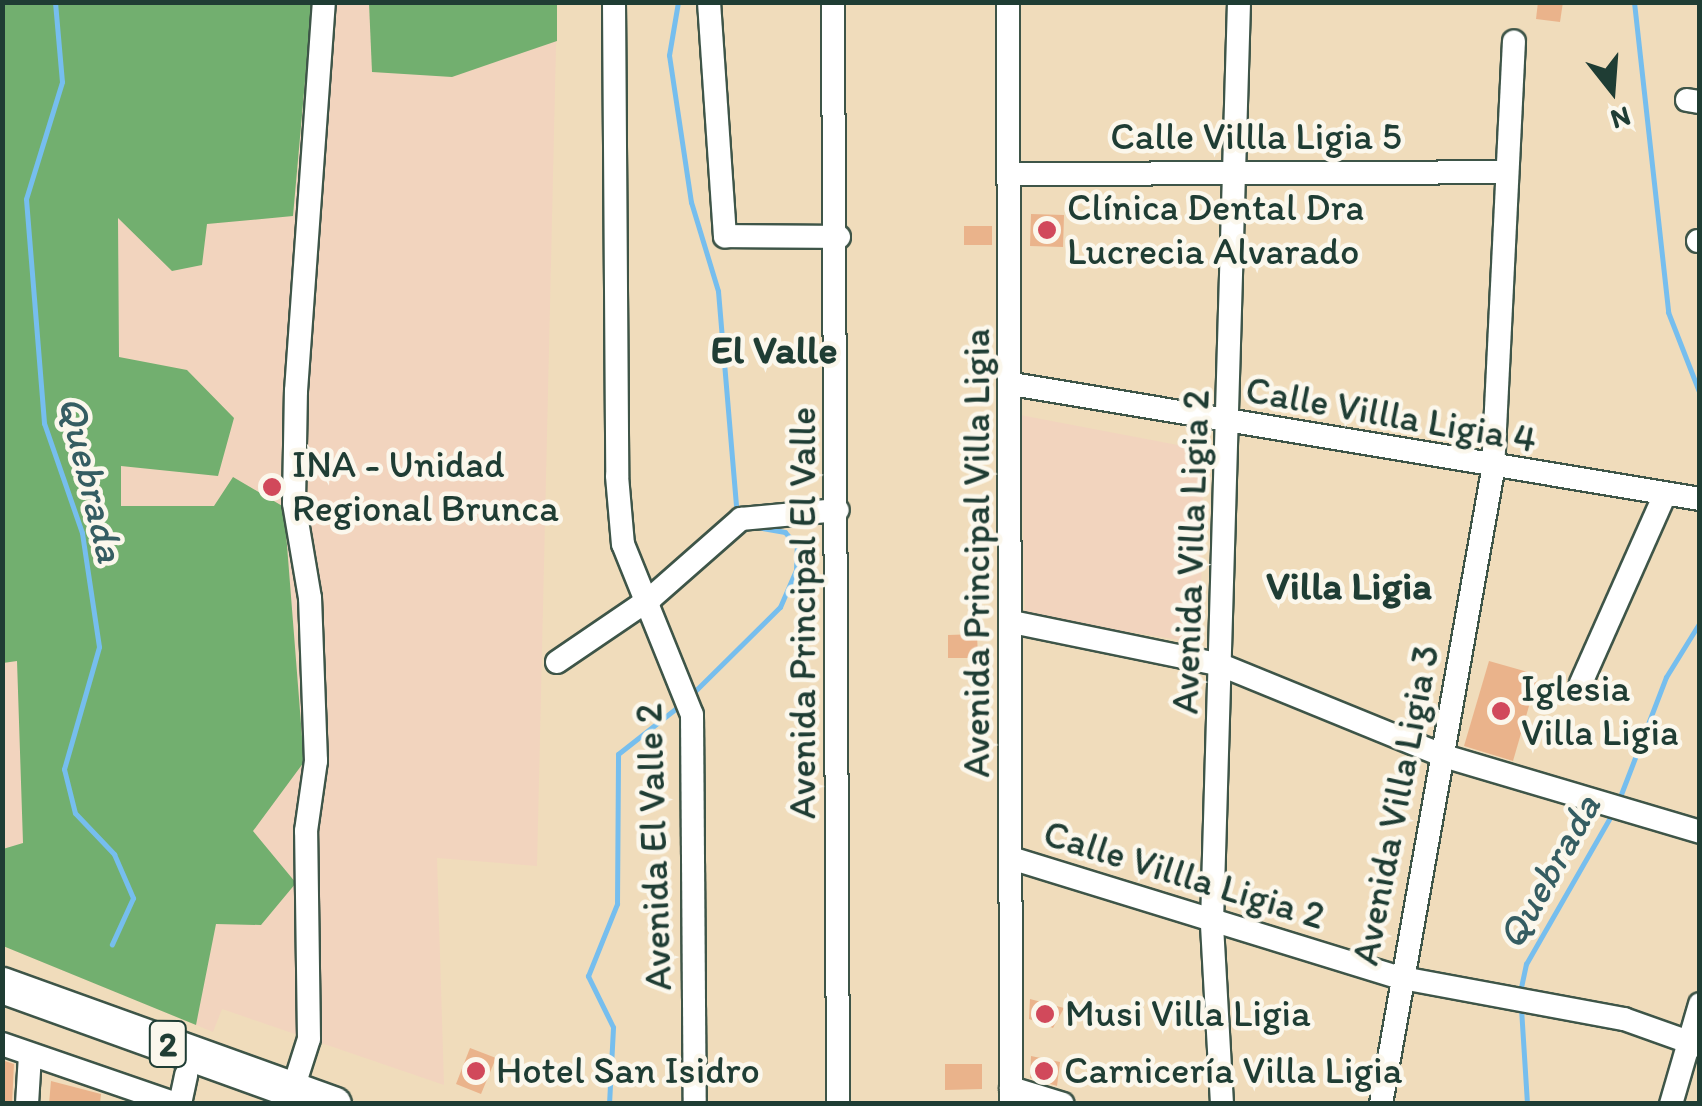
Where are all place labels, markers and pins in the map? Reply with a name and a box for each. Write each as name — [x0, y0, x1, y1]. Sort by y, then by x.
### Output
place label: Clínica Dental Dra Lucrecia Alvarado — [1067, 185, 1364, 274]
marker: Clínica Dental Dra Lucrecia Alvarado — [1036, 219, 1058, 241]
place label: INA - Unidad Regional Brunca — [292, 442, 558, 532]
marker: INA - Unidad Regional Brunca — [261, 476, 283, 498]
place label: Iglesia Villa Ligia — [1521, 666, 1680, 756]
marker: Iglesia Villa Ligia — [1490, 700, 1512, 722]
place label: Musi Villa Ligia — [1065, 991, 1310, 1037]
marker: Musi Villa Ligia — [1034, 1003, 1056, 1025]
place label: Hotel San Isidro — [496, 1048, 760, 1094]
place label: Carnicería Villa Ligia — [1064, 1048, 1401, 1094]
marker: Hotel San Isidro — [465, 1060, 487, 1082]
marker: Carnicería Villa Ligia — [1033, 1060, 1055, 1082]

